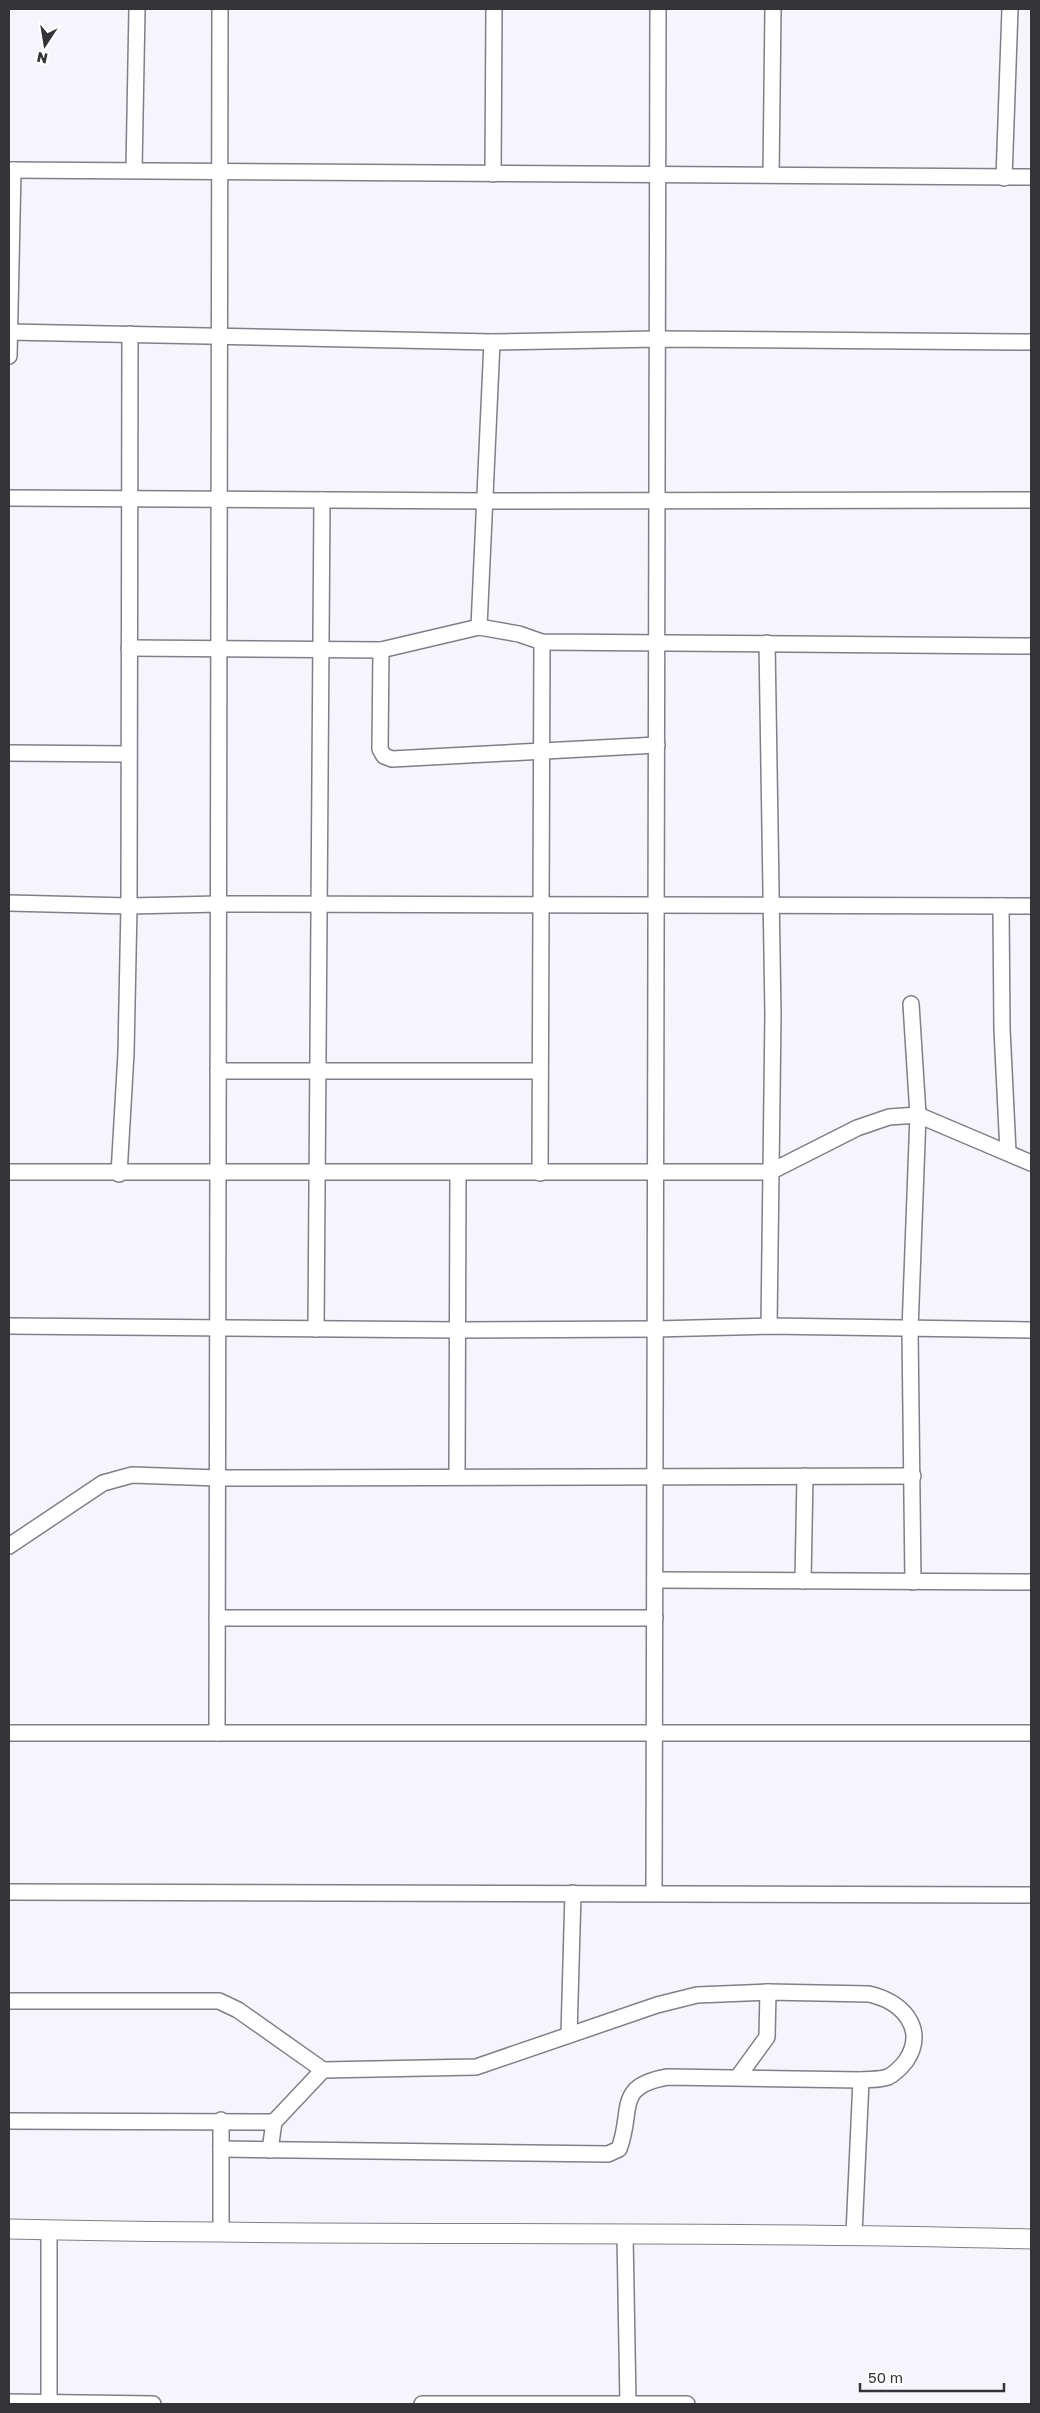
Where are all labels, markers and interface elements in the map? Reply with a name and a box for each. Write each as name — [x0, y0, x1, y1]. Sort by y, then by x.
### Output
north arrow — [20, 20, 70, 70]
text: N — [35, 49, 49, 68]
scale bar — [860, 2360, 1004, 2392]
text: 50 m — [868, 2368, 903, 2386]

